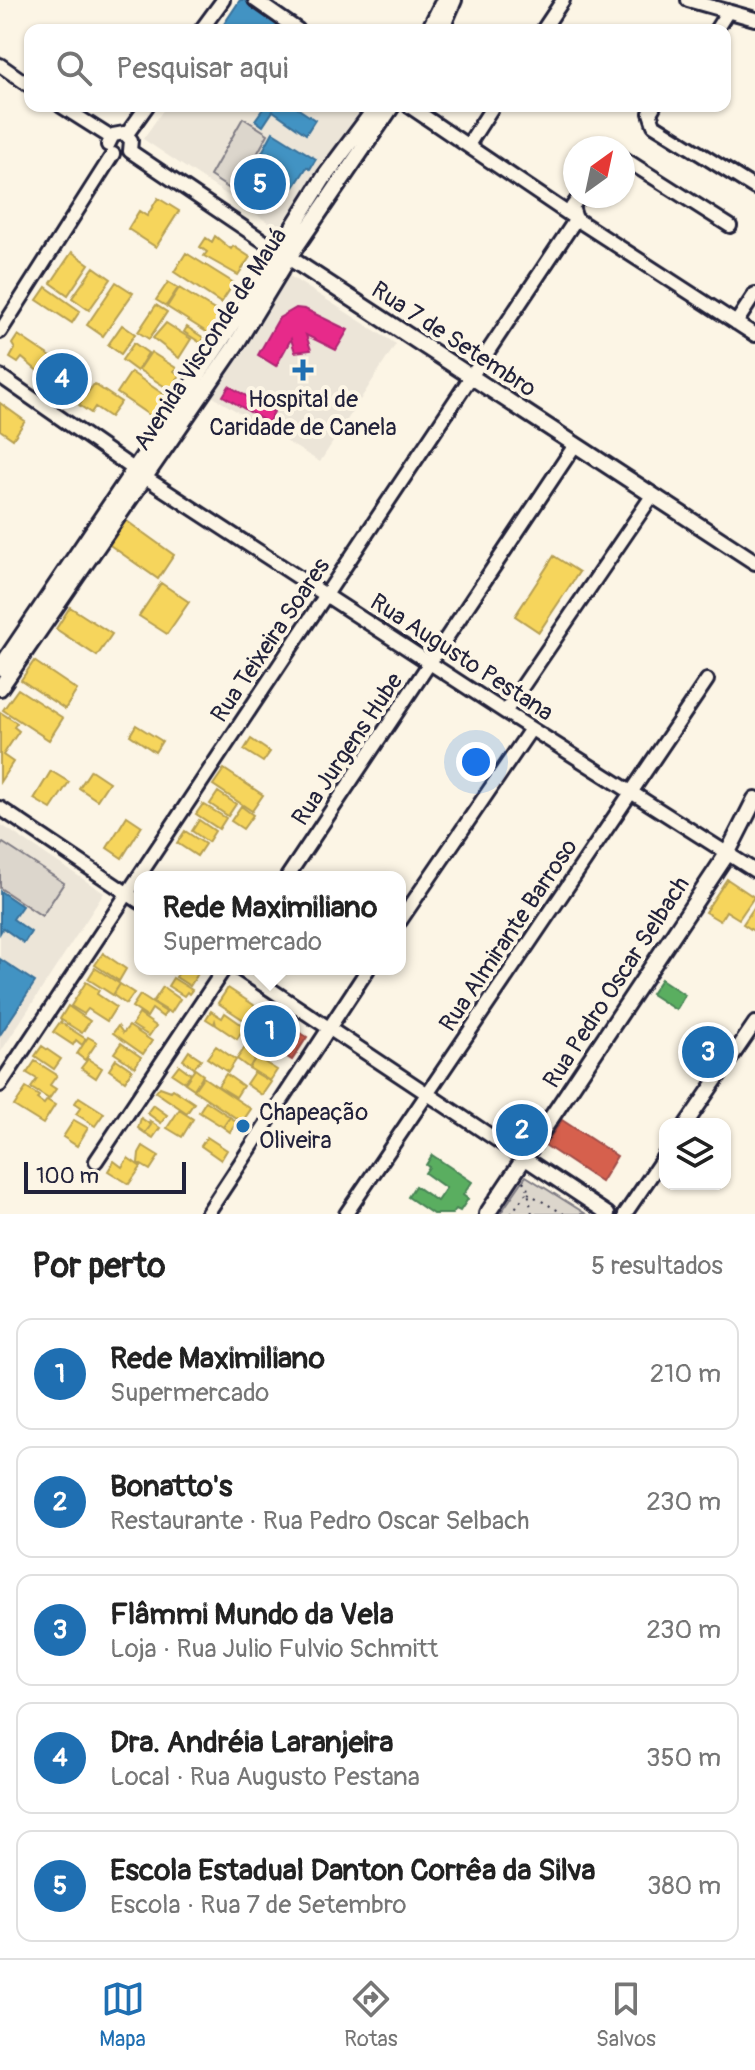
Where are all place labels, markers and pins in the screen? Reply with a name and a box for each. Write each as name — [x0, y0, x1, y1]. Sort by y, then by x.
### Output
pin: 5 — [234, 154, 286, 214]
pin: 4 — [36, 349, 88, 409]
marker: Hospital de Caridade de Canela — [292, 359, 314, 381]
place label: Hospital de Caridade de Canela — [209, 385, 397, 442]
pin: 1 — [244, 1001, 296, 1061]
pin: 3 — [682, 1022, 734, 1082]
place label: Chapeação Oliveira — [259, 1098, 368, 1155]
pin: 2 — [496, 1100, 548, 1160]
marker: Chapeação Oliveira — [234, 1117, 252, 1135]

